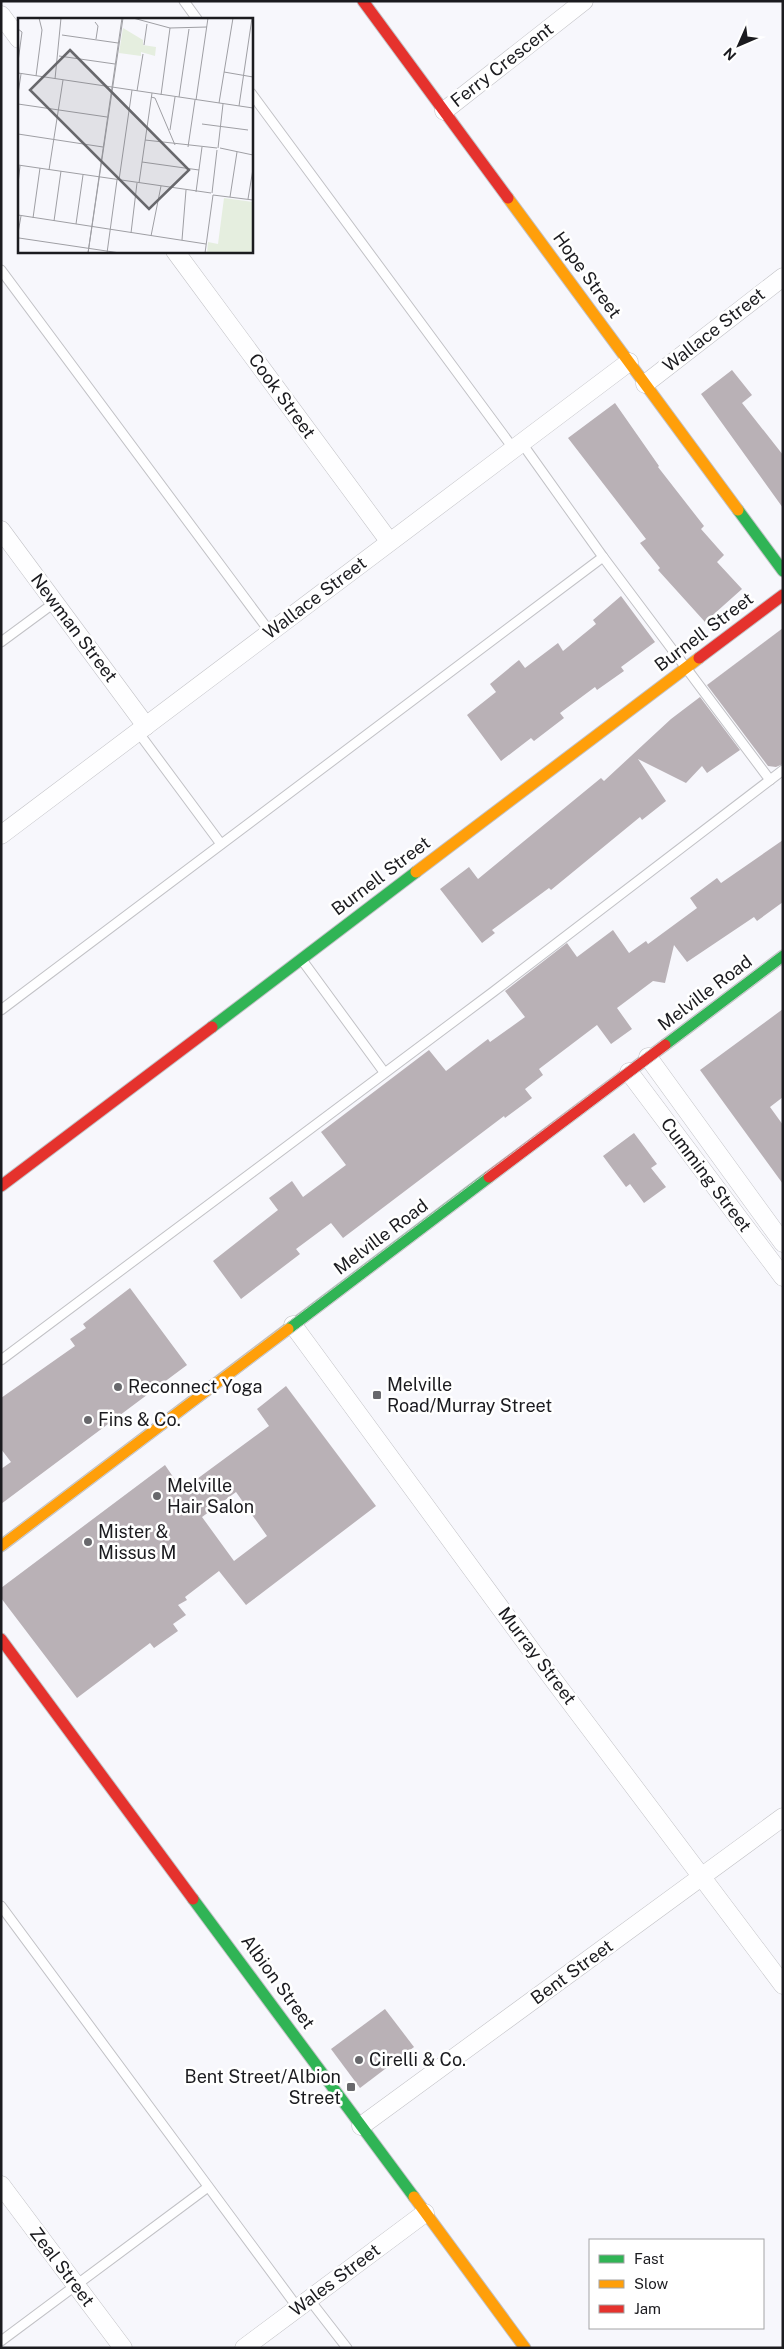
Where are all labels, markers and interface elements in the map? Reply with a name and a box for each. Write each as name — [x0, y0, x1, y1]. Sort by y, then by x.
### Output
inset map — [18, 18, 252, 252]
street label: Ferry Crescent — [446, 18, 557, 111]
north arrow — [714, 20, 764, 70]
text: N — [720, 45, 739, 64]
street label: Hope Street — [549, 227, 626, 322]
street label: Wallace Street — [659, 283, 769, 376]
street label: Cook Street — [245, 349, 320, 442]
street label: Wallace Street — [259, 552, 370, 643]
street label: Newman Street — [27, 569, 122, 686]
street label: Burnell Street — [650, 588, 757, 675]
street label: Burnell Street — [327, 832, 434, 919]
street label: Melville Road — [654, 951, 756, 1035]
street label: Cumming Street — [657, 1114, 756, 1236]
street label: Melville Road — [330, 1195, 432, 1279]
place label: Melville Road/Murray Street — [387, 1374, 552, 1416]
place label: Reconnect Yoga — [128, 1376, 263, 1397]
marker: Reconnect Yoga — [112, 1381, 124, 1393]
marker: Melville Road/Murray Street — [371, 1389, 383, 1401]
place label: Fins & Co. — [98, 1409, 181, 1430]
marker: Fins & Co. — [82, 1414, 94, 1426]
place label: Melville Hair Salon — [167, 1475, 254, 1517]
marker: Melville Hair Salon — [151, 1490, 163, 1502]
place label: Mister & Missus M — [98, 1521, 176, 1563]
marker: Mister & Missus M — [82, 1536, 94, 1548]
street label: Murray Street — [494, 1603, 581, 1709]
street label: Albion Street — [237, 1931, 319, 2033]
street label: Bent Street — [527, 1935, 617, 2008]
place label: Cirelli & Co. — [369, 2049, 466, 2070]
marker: Cirelli & Co. — [353, 2054, 365, 2066]
place label: Bent Street/Albion Street — [185, 2066, 341, 2108]
marker: Bent Street/Albion Street — [345, 2081, 357, 2093]
street label: Zeal Street — [26, 2223, 99, 2310]
street label: Wales Street — [285, 2239, 384, 2320]
legend — [589, 2239, 764, 2329]
text: Fast — [634, 2250, 664, 2267]
text: Slow — [634, 2275, 669, 2292]
text: Jam — [634, 2300, 661, 2317]

